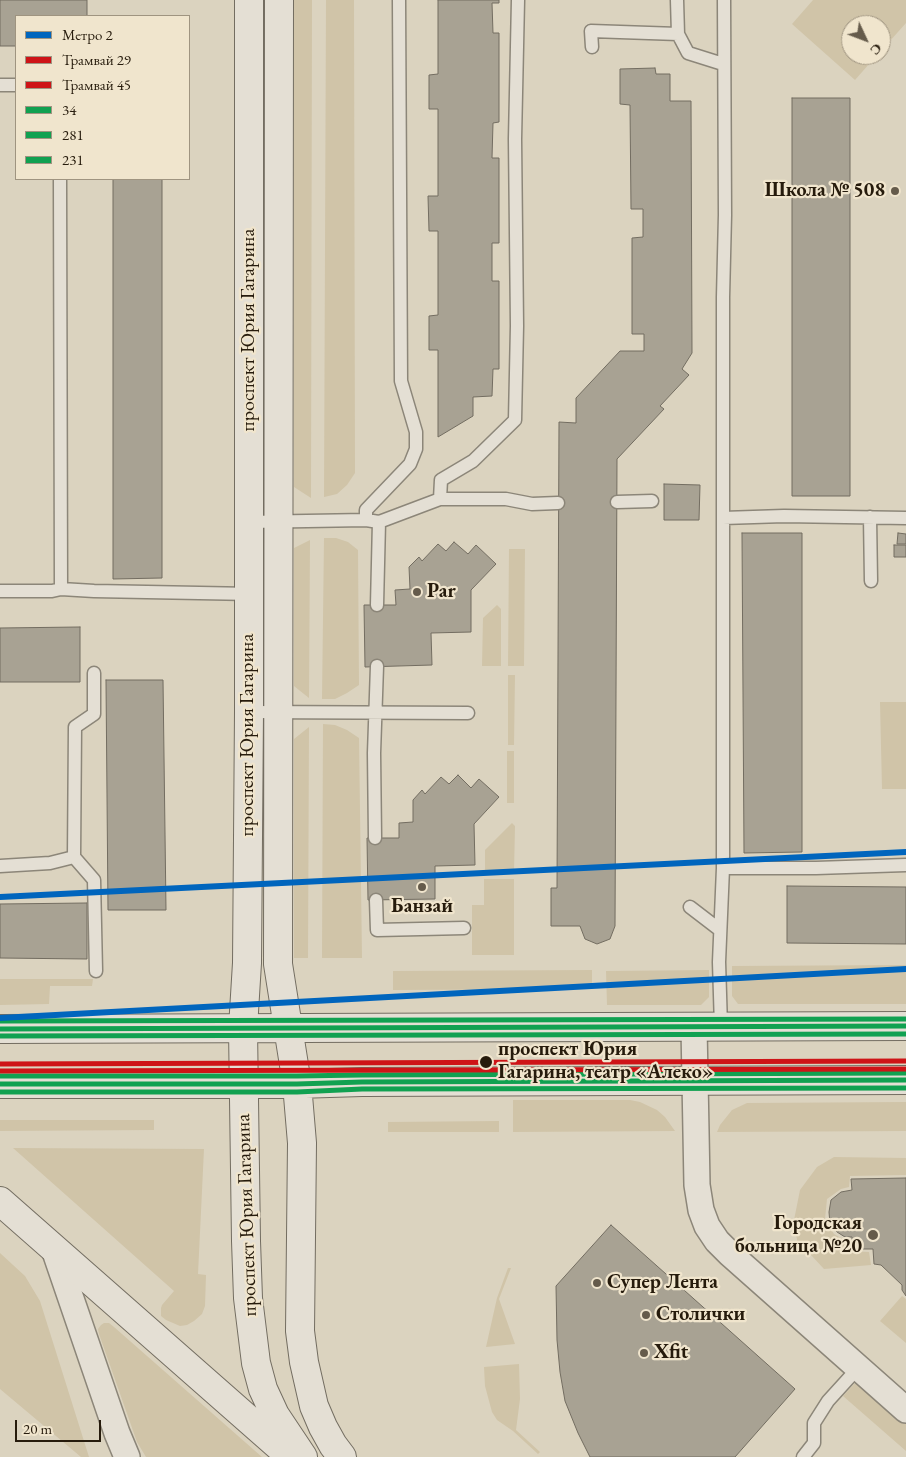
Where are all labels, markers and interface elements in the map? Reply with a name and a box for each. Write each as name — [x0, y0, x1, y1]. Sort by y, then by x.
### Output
legend — [15, 15, 190, 180]
north arrow — [841, 15, 891, 65]
text: Метро 2 — [62, 25, 113, 44]
text: С — [866, 40, 886, 59]
text: Трамвай 29 — [62, 50, 131, 69]
text: Трамвай 45 — [62, 75, 131, 94]
text: 34 — [62, 100, 76, 119]
text: 281 — [62, 125, 84, 144]
text: 231 — [62, 150, 84, 169]
place label: Школа № 508 — [765, 179, 885, 203]
marker: Школа № 508 — [889, 185, 901, 197]
street label: проспект Юрия Гагарина — [237, 229, 261, 431]
place label: Par — [427, 580, 456, 604]
marker: Par — [411, 586, 423, 598]
street label: проспект Юрия Гагарина — [236, 634, 260, 836]
marker: Банзай — [416, 881, 428, 893]
place label: Банзай — [391, 895, 453, 919]
place label: проспект Юрия Гагарина, театр «Алеко» — [498, 1038, 713, 1085]
marker: проспект Юрия Гагарина, театр «Алеко» — [478, 1054, 494, 1070]
street label: проспект Юрия Гагарина — [231, 1113, 263, 1317]
place label: Городская больница №20 — [735, 1212, 862, 1259]
marker: Городская больница №20 — [866, 1228, 880, 1242]
place label: Супер Лента — [607, 1271, 718, 1295]
marker: Супер Лента — [591, 1277, 603, 1289]
place label: Столички — [656, 1303, 745, 1327]
marker: Столички — [640, 1309, 652, 1321]
place label: Xfit — [654, 1341, 688, 1365]
marker: Xfit — [638, 1347, 650, 1359]
scale bar — [18, 1410, 104, 1442]
text: 20 m — [23, 1419, 52, 1438]

